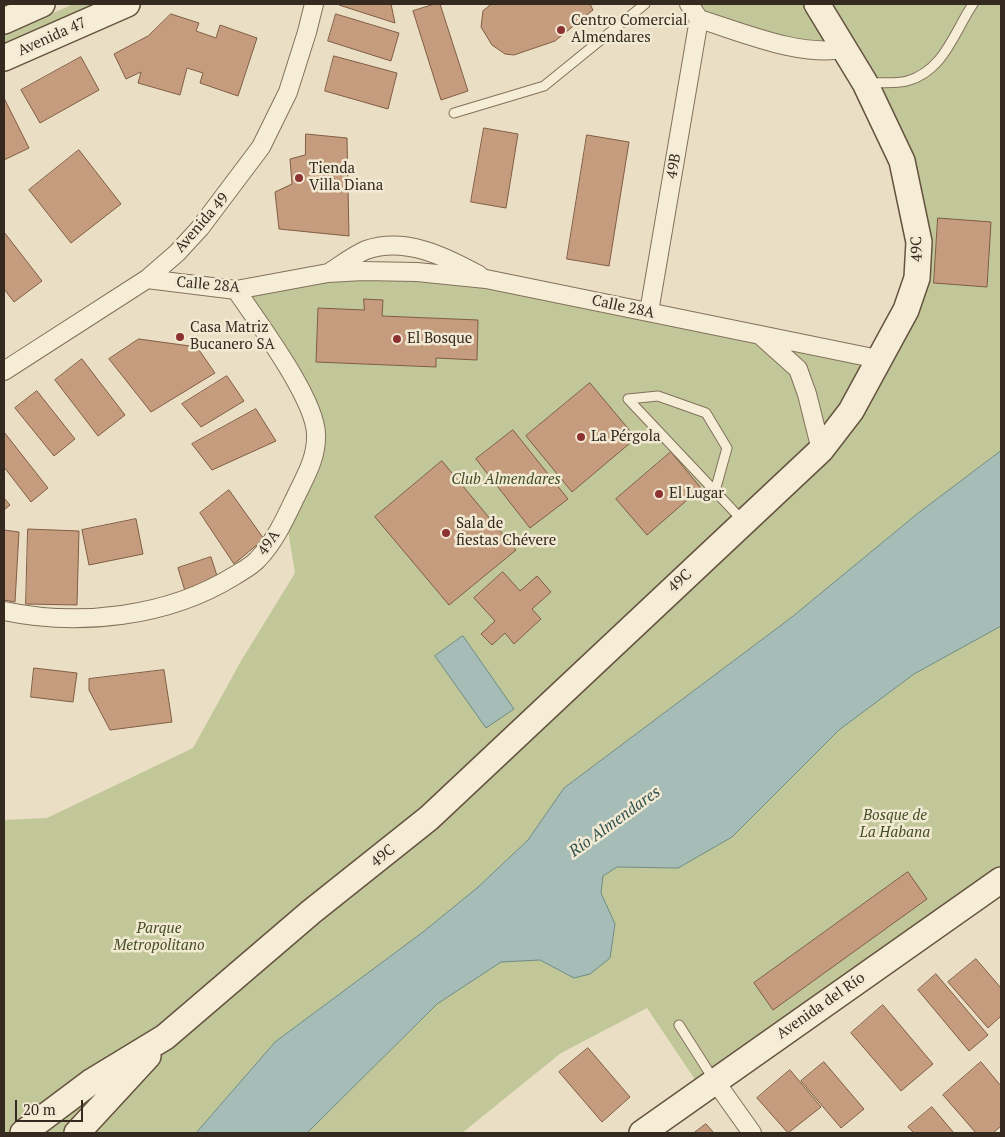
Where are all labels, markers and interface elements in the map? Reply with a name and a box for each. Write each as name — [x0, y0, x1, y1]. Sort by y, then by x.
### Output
place label: Centro Comercial Almendares — [571, 12, 687, 47]
street label: Avenida 47 — [15, 14, 89, 60]
marker: Centro Comercial Almendares — [555, 24, 567, 36]
street label: 49B — [663, 152, 685, 180]
place label: Tienda Villa Diana — [309, 160, 383, 195]
marker: Tienda Villa Diana — [293, 172, 305, 184]
street label: Avenida 49 — [171, 190, 233, 256]
street label: 49C — [908, 236, 926, 262]
street label: Calle 28A — [175, 273, 241, 297]
street label: Calle 28A — [590, 292, 656, 322]
place label: Casa Matriz Bucanero SA — [190, 319, 275, 354]
place label: El Bosque — [407, 330, 472, 348]
marker: Casa Matriz Bucanero SA — [174, 331, 186, 343]
marker: El Bosque — [391, 333, 403, 345]
place label: La Pérgola — [591, 428, 661, 446]
marker: La Pérgola — [575, 431, 587, 443]
park label: Club Almendares — [451, 471, 561, 489]
place label: El Lugar — [669, 485, 724, 503]
marker: El Lugar — [653, 488, 665, 500]
place label: Sala de fiestas Chévere — [456, 515, 556, 550]
street label: 49A — [254, 527, 284, 559]
marker: Sala de fiestas Chévere — [440, 527, 452, 539]
street label: 49C — [664, 566, 696, 596]
water label: Río Almendares — [566, 783, 664, 861]
park label: Bosque de La Habana — [860, 807, 930, 842]
street label: 49C — [367, 841, 399, 871]
park label: Parque Metropolitano — [113, 920, 205, 955]
street label: Avenida del Río — [773, 969, 869, 1043]
scale bar — [18, 1090, 85, 1122]
text: 20 m — [23, 1099, 56, 1119]

